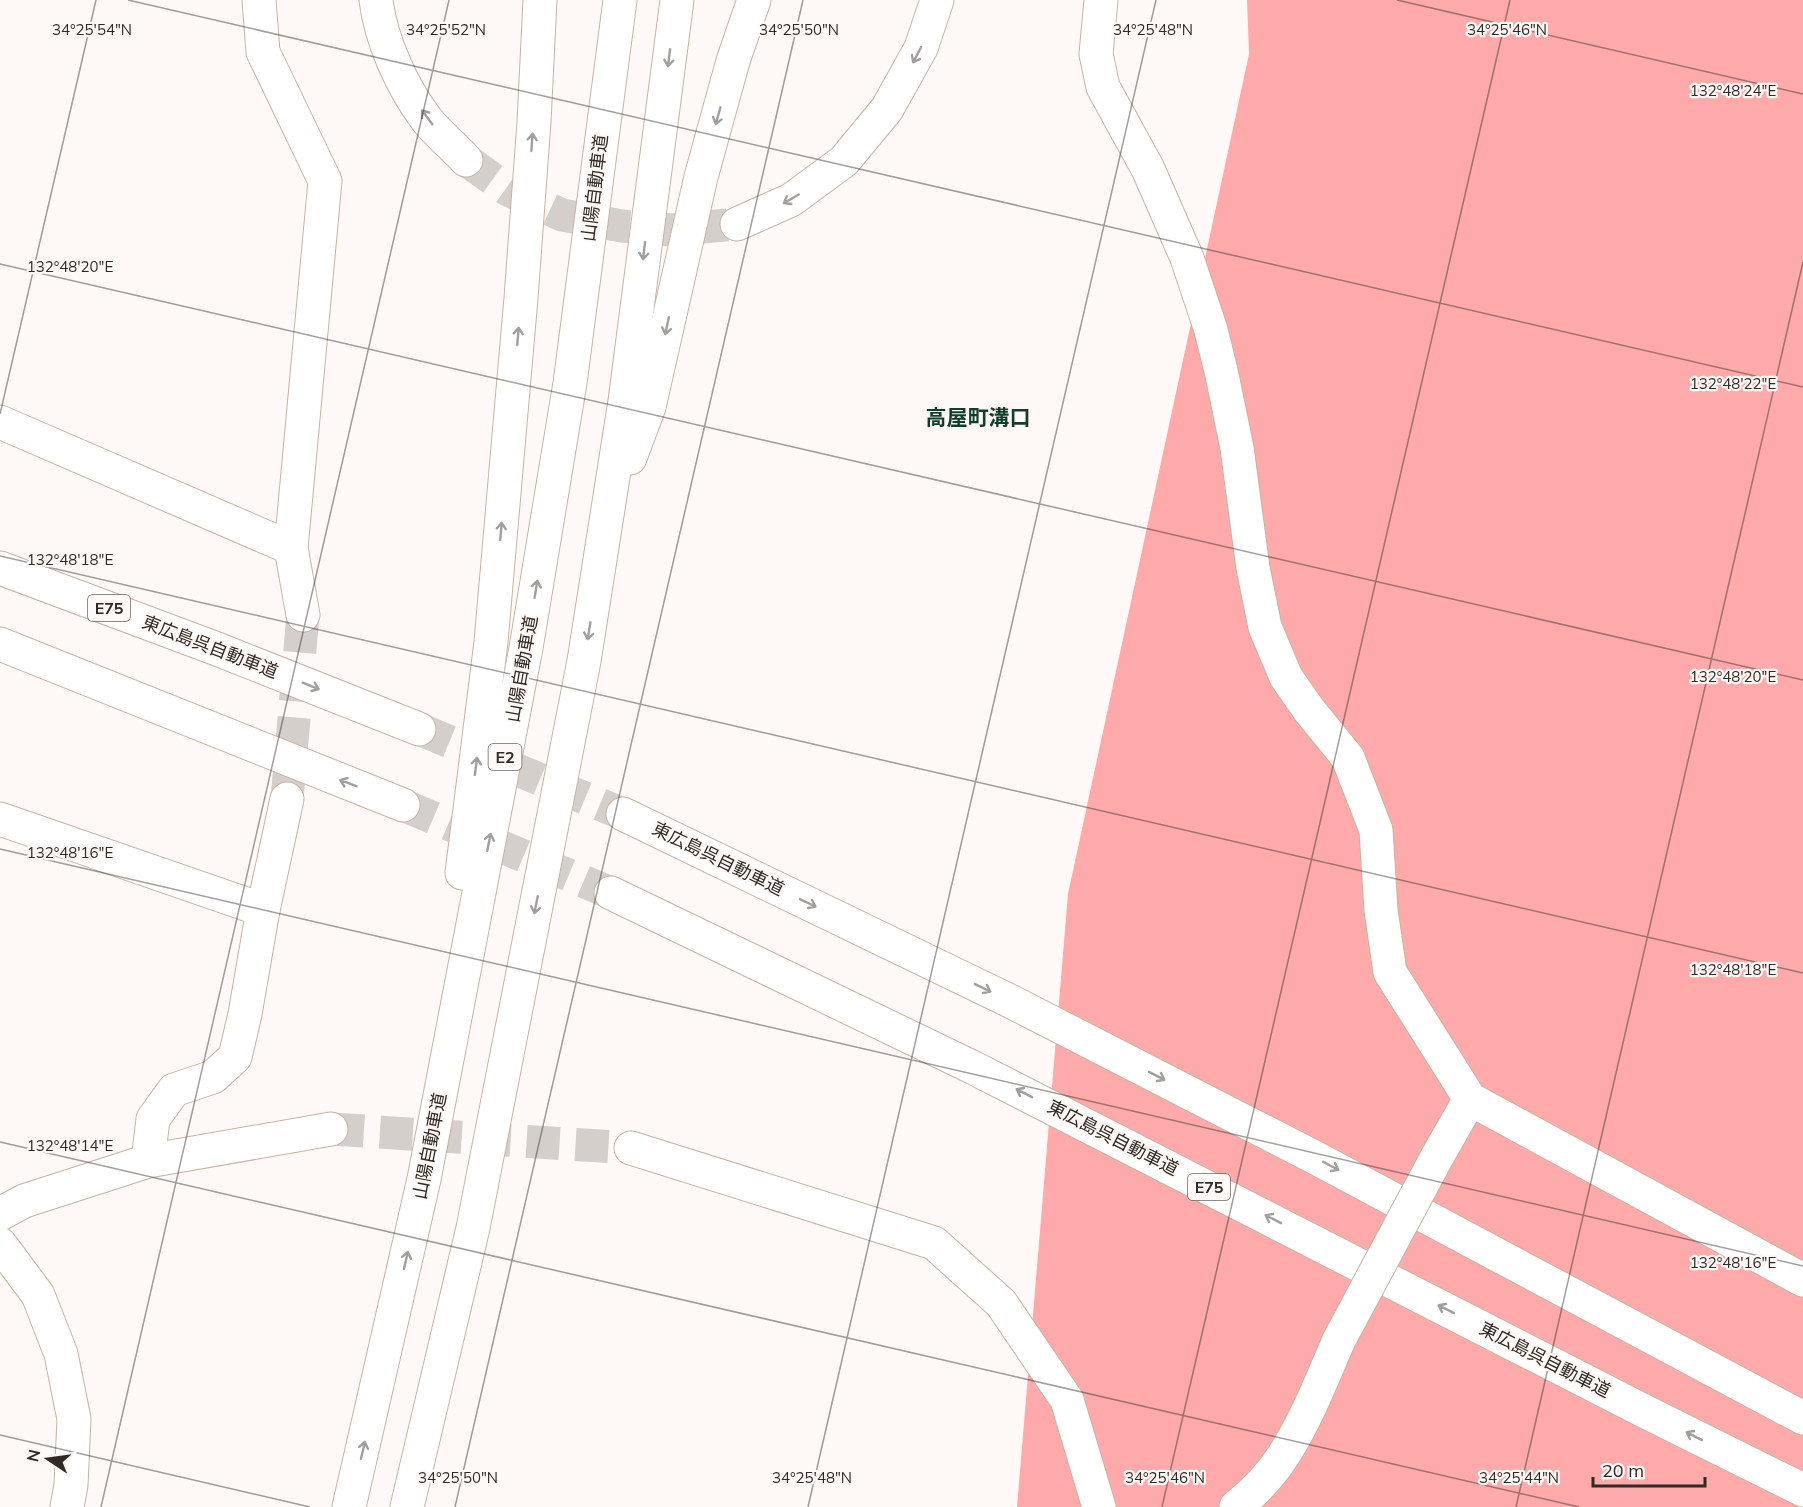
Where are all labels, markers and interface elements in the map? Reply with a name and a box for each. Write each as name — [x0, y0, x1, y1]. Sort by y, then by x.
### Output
text: 34°25'54"N — [52, 20, 132, 39]
text: 34°25'52"N — [406, 20, 486, 39]
text: 34°25'50"N — [759, 20, 839, 39]
text: 34°25'48"N — [1113, 20, 1193, 39]
text: 34°25'46"N — [1467, 20, 1547, 39]
one-way arrow — [911, 45, 922, 63]
one-way arrow — [664, 48, 675, 67]
text: 132°48'24"E — [1690, 81, 1776, 100]
one-way arrow — [711, 106, 723, 125]
one-way arrow — [420, 110, 433, 126]
one-way arrow — [527, 132, 538, 152]
street label: 山陽自動車道 — [577, 133, 612, 243]
one-way arrow — [783, 193, 800, 205]
one-way arrow — [638, 241, 649, 261]
text: 132°48'20"E — [27, 257, 113, 276]
one-way arrow — [661, 315, 672, 335]
one-way arrow — [513, 327, 524, 347]
text: 132°48'22"E — [1690, 374, 1776, 393]
district label: 高屋町溝口 — [926, 404, 1031, 430]
one-way arrow — [496, 521, 507, 541]
text: 132°48'18"E — [27, 550, 113, 569]
one-way arrow — [531, 579, 542, 599]
road number: E75 — [88, 595, 130, 621]
street label: 東広島呉自動車道 — [139, 610, 282, 683]
street label: 山陽自動車道 — [501, 614, 542, 724]
one-way arrow — [583, 621, 594, 641]
text: 132°48'20"E — [1690, 667, 1776, 686]
one-way arrow — [301, 681, 320, 692]
road number: E2 — [488, 744, 522, 770]
one-way arrow — [470, 757, 481, 777]
one-way arrow — [340, 777, 358, 788]
street label: 東広島呉自動車道 — [648, 817, 788, 900]
one-way arrow — [484, 833, 495, 853]
text: 132°48'16"E — [27, 843, 113, 862]
one-way arrow — [530, 895, 541, 915]
one-way arrow — [798, 898, 816, 910]
text: 132°48'18"E — [1690, 960, 1776, 979]
one-way arrow — [974, 983, 992, 995]
one-way arrow — [1148, 1071, 1166, 1083]
one-way arrow — [1016, 1087, 1033, 1099]
street label: 山陽自動車道 — [408, 1091, 451, 1201]
street label: 東広島呉自動車道 — [1044, 1095, 1183, 1180]
text: 132°48'14"E — [27, 1136, 113, 1155]
one-way arrow — [1321, 1160, 1339, 1172]
road number: E75 — [1188, 1174, 1230, 1200]
one-way arrow — [1264, 1213, 1282, 1225]
one-way arrow — [400, 1251, 412, 1270]
text: 132°48'16"E — [1690, 1253, 1776, 1272]
one-way arrow — [1437, 1302, 1455, 1314]
street label: 東広島呉自動車道 — [1476, 1317, 1615, 1402]
north arrow — [18, 1429, 78, 1489]
one-way arrow — [1686, 1430, 1704, 1441]
one-way arrow — [357, 1441, 369, 1460]
text: N — [22, 1447, 44, 1464]
scale bar — [1593, 1450, 1706, 1488]
text: 20 m — [1602, 1459, 1644, 1482]
text: 34°25'50"N — [418, 1468, 498, 1487]
text: 34°25'48"N — [772, 1468, 852, 1487]
text: 34°25'46"N — [1125, 1468, 1205, 1487]
text: 34°25'44"N — [1479, 1468, 1559, 1487]

